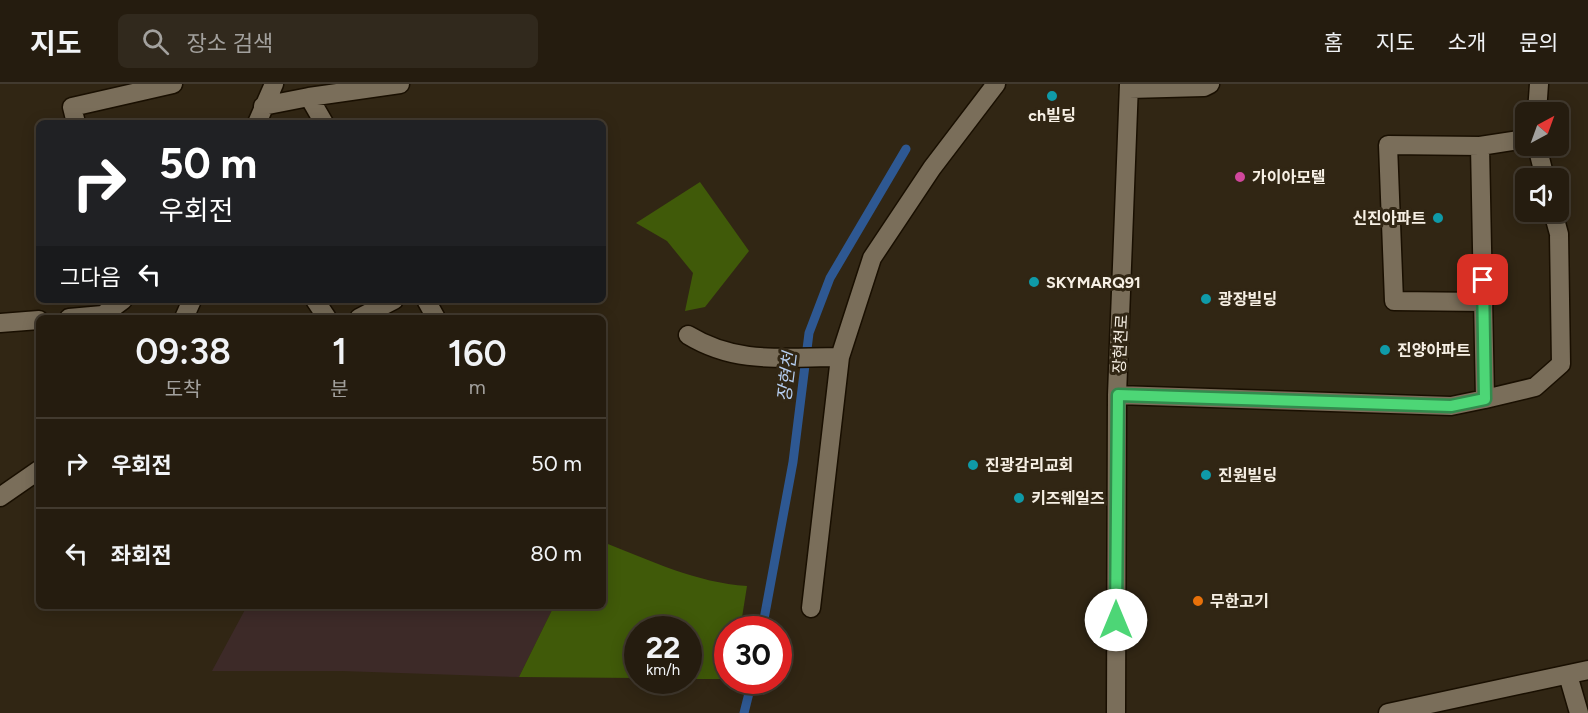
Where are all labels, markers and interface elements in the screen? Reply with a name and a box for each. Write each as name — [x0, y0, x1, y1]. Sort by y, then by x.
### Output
search box — [118, 14, 538, 68]
icon: search — [139, 25, 172, 58]
text: 지도 — [30, 26, 82, 60]
text: 장소 검색 — [187, 30, 273, 57]
text: 홈 — [1324, 30, 1343, 55]
text: 지도 — [1376, 30, 1415, 55]
text: 소개 — [1448, 30, 1486, 55]
text: 문의 — [1519, 30, 1558, 55]
marker: ch빌딩 — [1045, 89, 1059, 103]
north arrow — [1515, 102, 1569, 156]
map controls — [1515, 102, 1569, 222]
place label: ch빌딩 — [1028, 106, 1076, 125]
text: 50 m — [159, 138, 257, 189]
icon: right — [60, 144, 138, 222]
place label: 가이아모텔 — [1252, 168, 1326, 187]
button: sound — [1515, 168, 1569, 222]
marker: 가이아모텔 — [1233, 170, 1247, 184]
text: 우회전 — [159, 194, 234, 227]
place label: 신진아파트 — [1352, 209, 1426, 228]
marker: 신진아파트 — [1431, 211, 1445, 225]
pin — [1457, 254, 1508, 305]
icon: left — [133, 258, 166, 291]
icon: arrive — [1466, 263, 1499, 296]
text: 그다음 — [60, 264, 121, 291]
place label: SKYMARQ91 — [1046, 273, 1141, 292]
marker: SKYMARQ91 — [1027, 275, 1041, 289]
place label: 광장빌딩 — [1218, 290, 1277, 309]
marker: 광장빌딩 — [1199, 292, 1213, 306]
street label: 장현천로 — [1109, 314, 1132, 374]
text: 09:38 — [135, 330, 231, 373]
text: 1 — [332, 330, 347, 373]
text: 160 — [448, 332, 507, 375]
place label: 진양아파트 — [1397, 341, 1471, 360]
marker: 진양아파트 — [1378, 343, 1392, 357]
water label: 장현천 — [773, 349, 801, 403]
text: m — [469, 375, 486, 399]
text: 도착 — [165, 377, 202, 401]
text: 분 — [330, 377, 349, 401]
icon: right — [60, 447, 93, 480]
text: 50 m — [531, 450, 582, 477]
text: 우회전 — [111, 452, 172, 479]
place label: 진광감리교회 — [985, 456, 1073, 475]
marker: 진광감리교회 — [966, 458, 980, 472]
place label: 진원빌딩 — [1218, 466, 1277, 485]
marker: 진원빌딩 — [1199, 468, 1213, 482]
place label: 키즈웨일즈 — [1031, 489, 1105, 508]
marker: 키즈웨일즈 — [1012, 491, 1026, 505]
icon: left — [60, 537, 93, 570]
text: 80 m — [530, 540, 582, 567]
text: 좌회전 — [111, 542, 172, 569]
position arrow — [1084, 588, 1148, 652]
place label: 무한고기 — [1210, 592, 1269, 611]
marker: 무한고기 — [1191, 594, 1205, 608]
speed limit sign: 30 — [714, 616, 792, 694]
text: 22 — [646, 629, 680, 666]
text: km/h — [646, 661, 680, 679]

